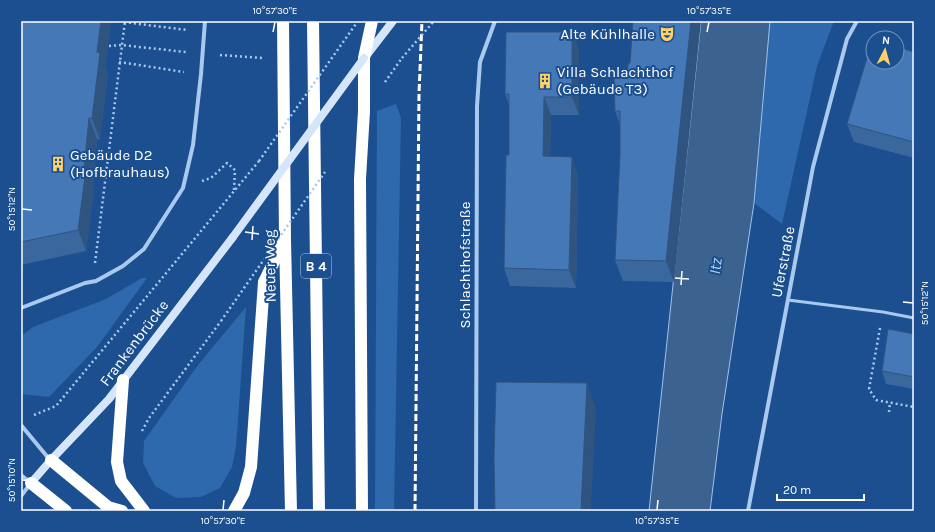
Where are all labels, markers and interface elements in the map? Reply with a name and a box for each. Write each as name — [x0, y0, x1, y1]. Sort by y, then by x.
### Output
text: 10°57'30"E — [253, 5, 297, 17]
text: 10°57'35"E — [687, 5, 731, 17]
place label: Alte Kühlhalle — [560, 25, 655, 43]
theatre icon: Alte Kühlhalle — [658, 25, 676, 43]
north arrow — [865, 30, 905, 70]
text: N — [881, 34, 891, 47]
place label: Villa Schlachthof (Gebäude T3) — [557, 63, 674, 98]
building icon: Villa Schlachthof (Gebäude T3) — [536, 72, 554, 90]
place label: Gebäude D2 (Hofbrauhaus) — [70, 146, 170, 181]
building icon: Gebäude D2 (Hofbrauhaus) — [49, 155, 67, 173]
text: 50°15'12"N — [6, 187, 18, 231]
street label: Schlachthofstraße — [456, 202, 474, 328]
street label: Uferstraße — [767, 225, 799, 299]
street label: Neuer Weg — [260, 229, 280, 303]
road number: B 4 — [301, 254, 331, 278]
water label: Itz — [705, 257, 726, 275]
text: 50°15'12"N — [919, 281, 931, 325]
street label: Frankenbrücke — [96, 296, 172, 390]
text: 50°15'10"N — [6, 458, 18, 502]
scale bar — [777, 476, 864, 502]
text: 20 m — [783, 483, 811, 497]
text: 10°57'30"E — [201, 515, 245, 527]
text: 10°57'35"E — [635, 515, 679, 527]

